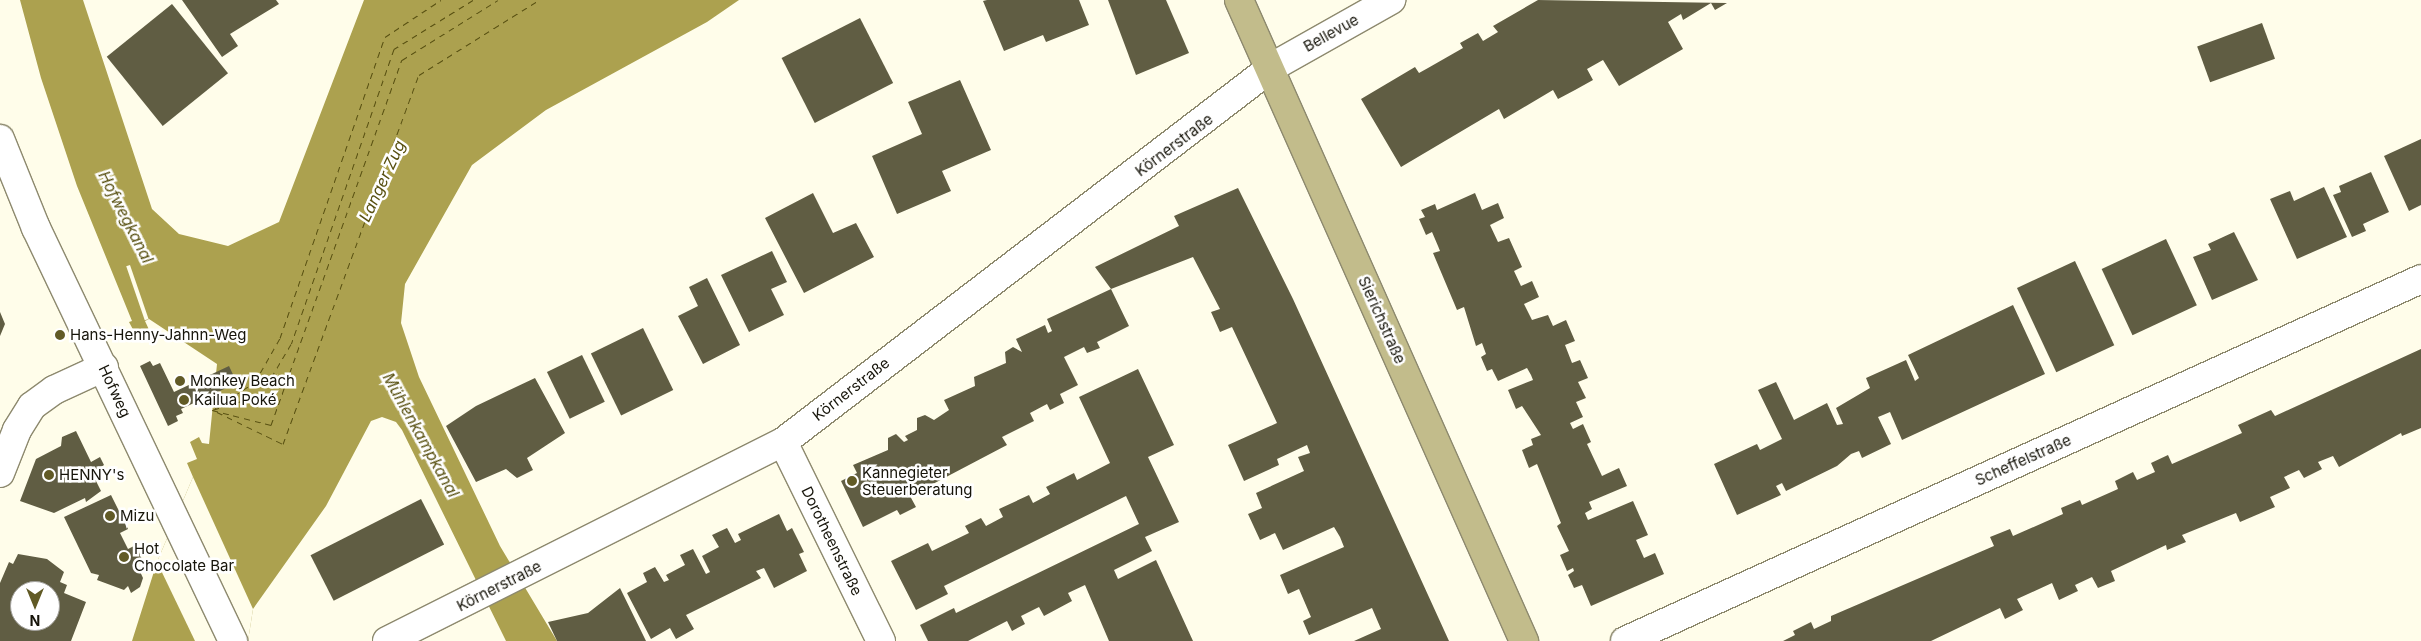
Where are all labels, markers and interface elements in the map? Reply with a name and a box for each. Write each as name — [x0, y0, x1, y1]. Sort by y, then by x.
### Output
street label: Bellevue — [1300, 11, 1362, 55]
street label: Körnerstraße — [1132, 110, 1216, 180]
water label: Langer Zug — [355, 137, 409, 225]
water label: Hofwegkanal — [95, 168, 157, 266]
street label: Sierichstraße — [1355, 273, 1409, 367]
place label: Hans-Henny-Jahnn-Weg — [70, 326, 246, 344]
marker: Hans-Henny-Jahnn-Weg — [54, 329, 66, 341]
street label: Körnerstraße — [809, 353, 893, 425]
street label: Hofweg — [95, 362, 135, 420]
water label: Mühlenkampkanal — [379, 369, 463, 501]
place label: Monkey Beach — [190, 372, 295, 390]
marker: Monkey Beach — [174, 375, 186, 387]
place label: Kailua Poké — [194, 391, 276, 409]
marker: Kailua Poké — [178, 394, 190, 406]
street label: Scheffelstraße — [1972, 431, 2074, 489]
place label: Kannegieter Steuerberatung — [862, 463, 972, 498]
place label: HENNY's — [59, 466, 124, 484]
marker: HENNY's — [43, 469, 55, 481]
marker: Kannegieter Steuerberatung — [846, 475, 858, 487]
street label: Dorotheenstraße — [798, 483, 866, 599]
place label: Mizu — [120, 507, 154, 525]
marker: Mizu — [104, 510, 116, 522]
place label: Hot Chocolate Bar — [134, 539, 234, 574]
marker: Hot Chocolate Bar — [118, 551, 130, 563]
street label: Körnerstraße — [454, 557, 544, 615]
north arrow — [10, 581, 60, 631]
text: N — [30, 612, 40, 629]

